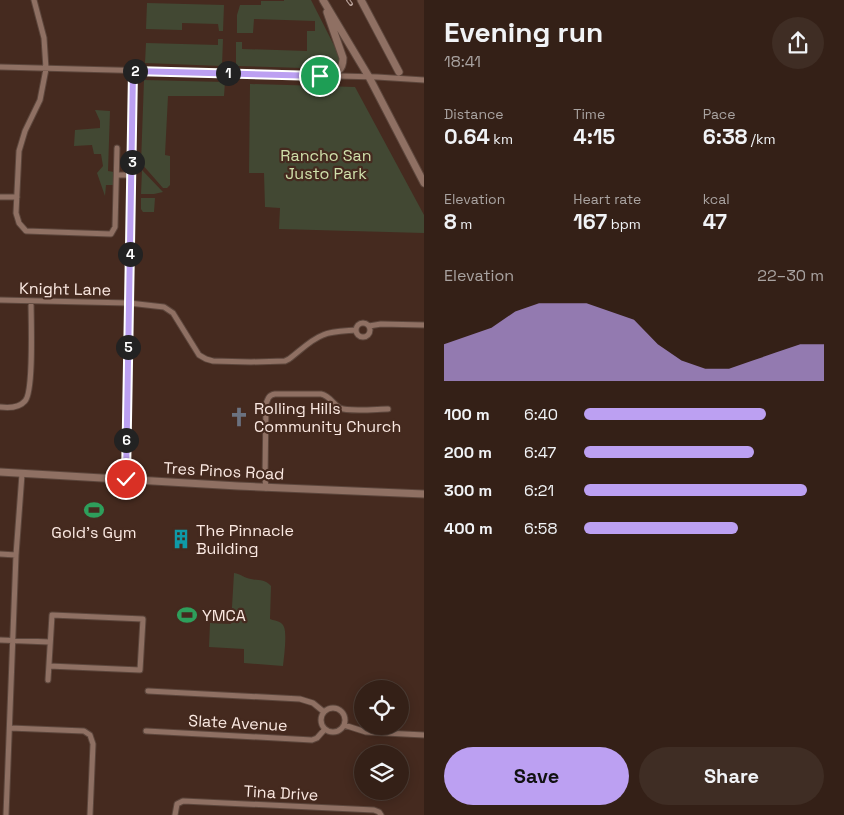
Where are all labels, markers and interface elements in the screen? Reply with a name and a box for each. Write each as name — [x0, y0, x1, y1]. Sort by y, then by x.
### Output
text: Evening run — [444, 14, 603, 50]
button: share — [772, 17, 824, 69]
text: 18:41 — [444, 51, 481, 72]
pin — [299, 55, 341, 97]
pin: 2 — [122, 58, 148, 84]
pin: 1 — [216, 60, 240, 86]
text: 2 — [131, 62, 140, 80]
icon: arrive — [306, 62, 334, 90]
text: 1 — [225, 64, 232, 82]
text: Distance — [444, 105, 504, 123]
text: Time — [573, 105, 605, 123]
text: Pace — [703, 105, 735, 123]
text: 0.64 — [444, 123, 490, 150]
text: 4:15 — [573, 123, 615, 150]
text: 6:38 — [703, 123, 747, 150]
text: km — [490, 130, 513, 148]
text: /km — [747, 130, 776, 148]
park label: Rancho San Justo Park — [280, 145, 372, 184]
pin: 3 — [120, 150, 144, 174]
text: 3 — [128, 153, 137, 171]
text: Elevation — [444, 190, 505, 208]
text: Heart rate — [573, 190, 641, 208]
text: kcal — [703, 190, 730, 208]
text: 8 — [444, 208, 457, 235]
text: 167 — [573, 208, 607, 235]
text: 47 — [703, 208, 727, 235]
text: m — [457, 215, 472, 233]
text: bpm — [607, 215, 641, 233]
pin: 4 — [118, 242, 142, 266]
text: 4 — [126, 245, 135, 263]
text: Elevation — [444, 265, 514, 286]
text: 22–30 m — [757, 265, 824, 286]
street label: Knight Lane — [19, 278, 111, 300]
pin: 5 — [116, 334, 140, 360]
text: 5 — [124, 338, 133, 356]
place label: Rolling Hills Community Church — [254, 398, 401, 437]
text: 100 m — [444, 404, 490, 425]
text: 6:40 — [524, 404, 558, 425]
church icon: Rolling Hills Community Church — [228, 406, 250, 428]
pin: 6 — [114, 428, 138, 452]
text: 6 — [122, 431, 131, 449]
text: 200 m — [444, 442, 492, 463]
text: 6:47 — [524, 442, 556, 463]
street label: Tres Pinos Road — [163, 457, 285, 485]
pin — [105, 458, 147, 500]
icon: check — [112, 465, 140, 493]
text: 300 m — [444, 480, 492, 501]
text: 6:21 — [524, 480, 554, 501]
sports icon: Gold's Gym — [83, 499, 105, 521]
text: 400 m — [444, 518, 493, 539]
text: 6:58 — [524, 518, 557, 539]
place label: The Pinnacle Building — [196, 520, 294, 559]
place label: Gold's Gym — [51, 522, 137, 543]
building icon: The Pinnacle Building — [170, 528, 192, 550]
sports icon: YMCA — [176, 604, 198, 626]
place label: YMCA — [202, 605, 246, 626]
map controls — [354, 680, 409, 800]
button: locate — [354, 680, 409, 735]
street label: Slate Avenue — [188, 710, 288, 736]
button: layers — [354, 745, 409, 800]
button: Save — [444, 747, 629, 805]
button: Share — [639, 747, 824, 805]
street label: Tina Drive — [243, 781, 319, 805]

